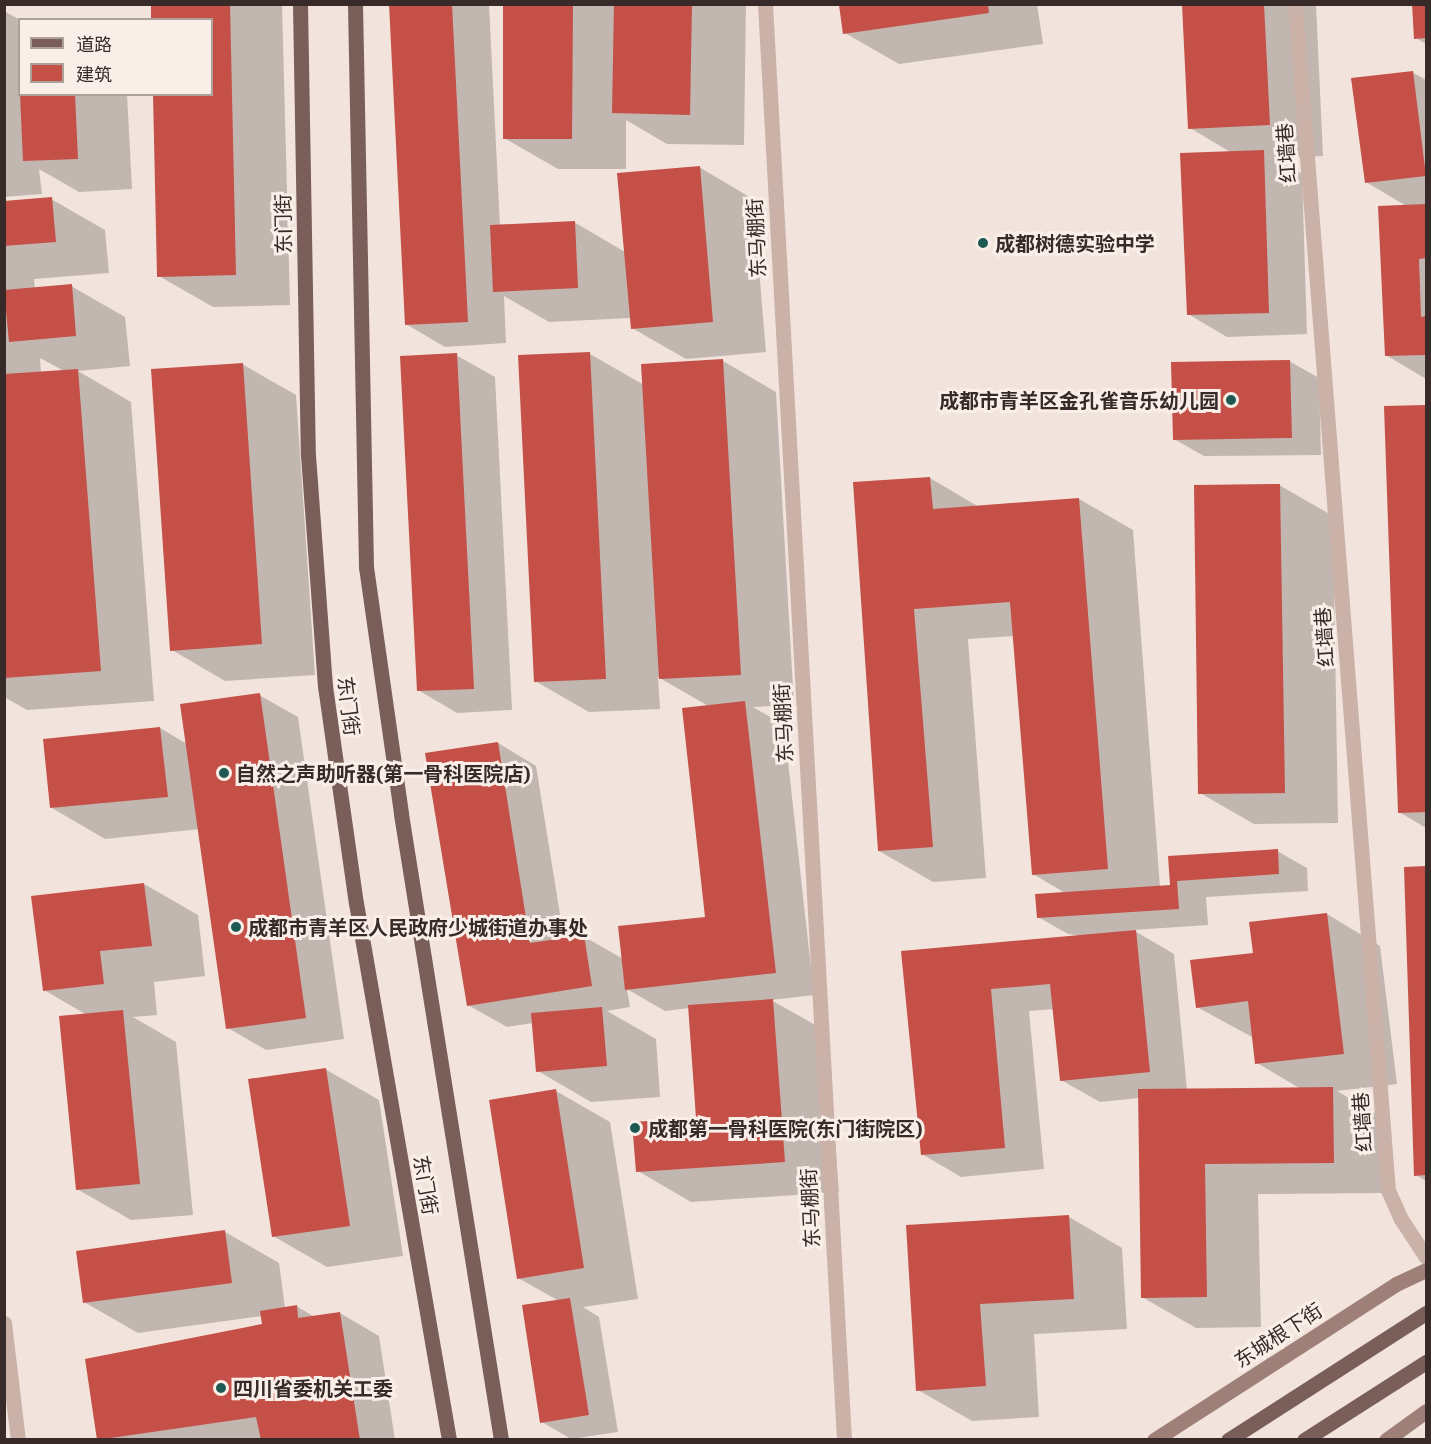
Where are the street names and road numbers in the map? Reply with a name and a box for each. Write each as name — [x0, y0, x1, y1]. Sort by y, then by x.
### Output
street label: 红墙巷 — [1272, 122, 1300, 184]
street label: 东门街 — [270, 194, 296, 254]
street label: 东马棚街 — [742, 197, 770, 279]
street label: 红墙巷 — [1310, 606, 1338, 668]
street label: 东门街 — [333, 675, 365, 737]
street label: 东马棚街 — [769, 682, 797, 764]
street label: 红墙巷 — [1348, 1091, 1376, 1153]
street label: 东门街 — [409, 1153, 443, 1217]
street label: 东马棚街 — [796, 1167, 824, 1249]
street label: 东城根下街 — [1230, 1298, 1326, 1372]

